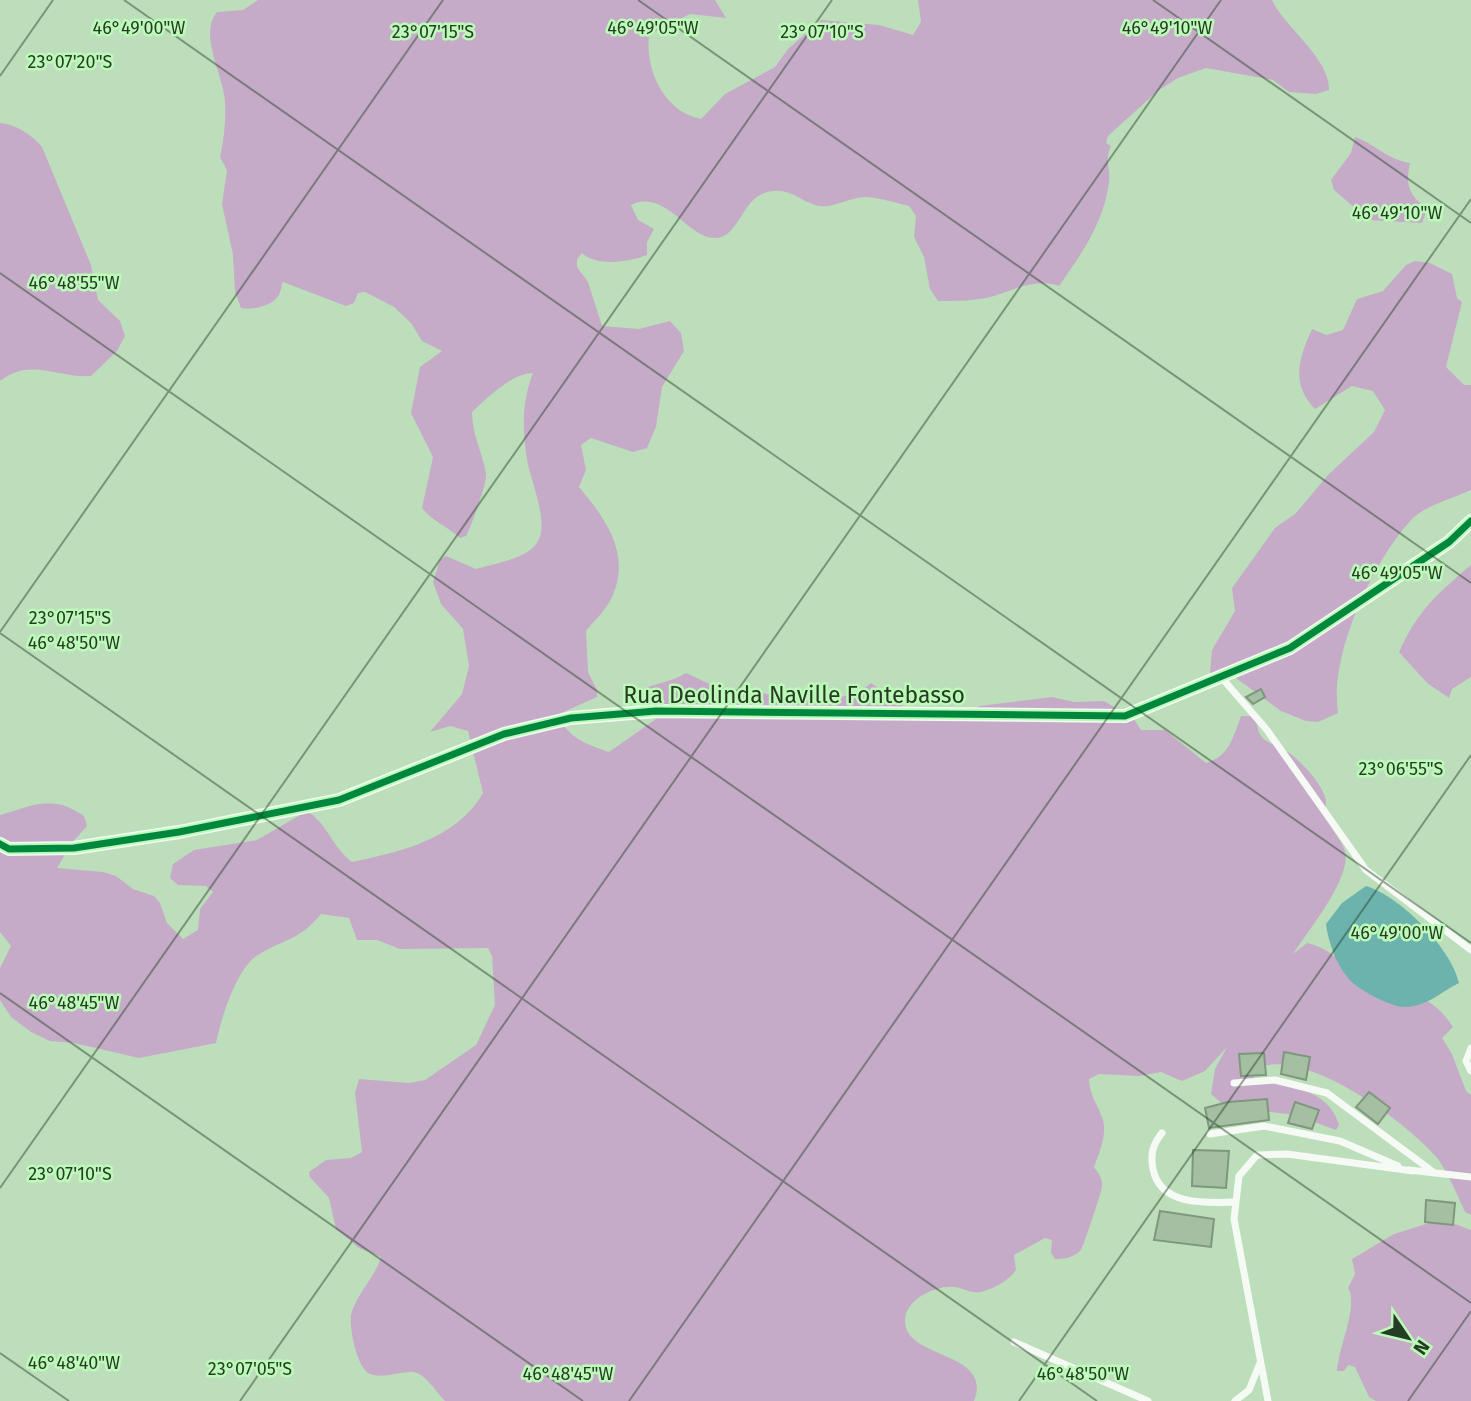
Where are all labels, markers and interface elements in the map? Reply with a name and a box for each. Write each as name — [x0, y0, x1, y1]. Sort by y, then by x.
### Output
text: 46°49'00"W — [93, 17, 186, 39]
text: 46°49'05"W — [607, 17, 699, 39]
text: 46°49'10"W — [1122, 17, 1212, 39]
text: 23°07'15"S — [392, 21, 474, 43]
text: 23°07'10"S — [780, 21, 864, 43]
text: 23°07'20"S — [28, 51, 113, 73]
text: 46°49'10"W — [1352, 202, 1442, 224]
text: 46°48'55"W — [28, 272, 120, 294]
text: 46°49'05"W — [1351, 562, 1443, 584]
text: 23°07'15"S — [29, 607, 111, 629]
text: 46°48'50"W — [28, 632, 120, 654]
street label: Rua Deolinda Naville Fontebasso — [623, 681, 965, 709]
text: 23°06'55"S — [1359, 758, 1444, 780]
text: 46°49'00"W — [1351, 922, 1444, 944]
text: 46°48'45"W — [29, 992, 120, 1014]
text: 23°07'10"S — [28, 1163, 112, 1185]
north arrow — [1373, 1303, 1443, 1373]
text: N — [1408, 1336, 1435, 1359]
text: 46°48'40"W — [28, 1352, 120, 1374]
text: 23°07'05"S — [208, 1358, 292, 1380]
text: 46°48'45"W — [523, 1363, 614, 1385]
text: 46°48'50"W — [1037, 1363, 1129, 1385]

